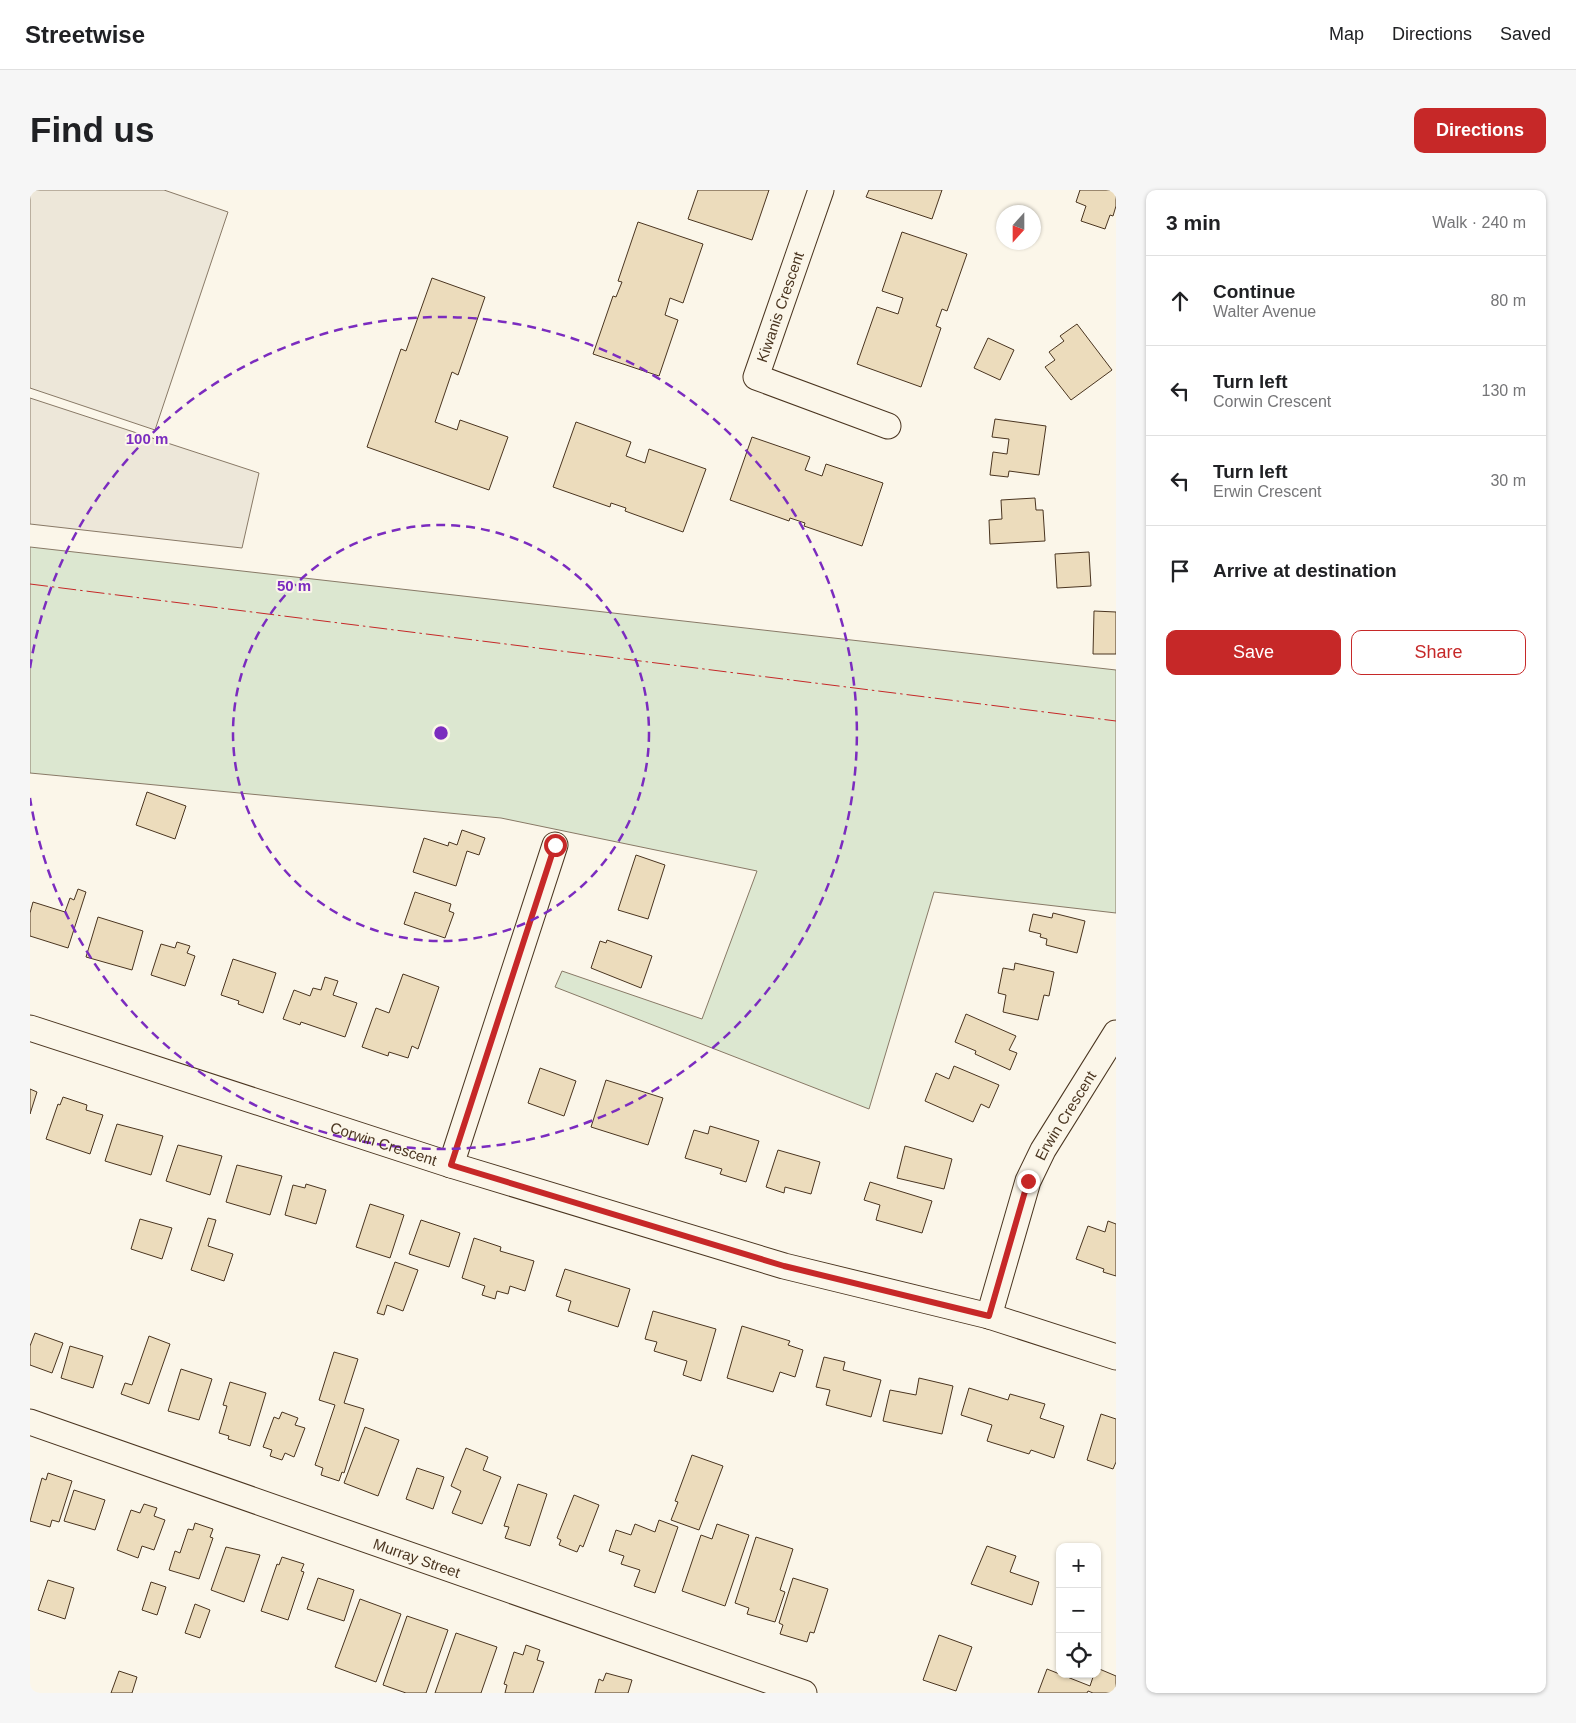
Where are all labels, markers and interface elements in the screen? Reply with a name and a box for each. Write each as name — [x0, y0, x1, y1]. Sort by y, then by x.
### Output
text: Streetwise — [25, 21, 145, 48]
text: Map — [1329, 24, 1364, 44]
text: Directions — [1392, 24, 1472, 44]
text: Saved — [1500, 24, 1551, 44]
button: Directions — [1414, 108, 1546, 153]
text: Find us — [30, 110, 154, 149]
north arrow — [996, 205, 1041, 250]
text: 3 min — [1166, 211, 1221, 234]
text: Walk · 240 m — [1432, 214, 1526, 231]
street label: Kiwanis Crescent — [753, 249, 807, 365]
text: Continue — [1213, 281, 1295, 302]
icon: ahead — [1166, 287, 1194, 315]
text: 80 m — [1490, 292, 1526, 309]
text: Walter Avenue — [1213, 303, 1316, 320]
text: Turn left — [1213, 371, 1288, 392]
icon: left — [1166, 377, 1194, 405]
text: 130 m — [1482, 382, 1526, 399]
text: Corwin Crescent — [1213, 393, 1331, 410]
text: 100 m — [126, 430, 168, 447]
text: Turn left — [1213, 461, 1288, 482]
icon: left — [1166, 467, 1194, 495]
text: 30 m — [1490, 472, 1526, 489]
text: Erwin Crescent — [1213, 483, 1321, 500]
icon: arrive — [1166, 557, 1194, 585]
text: Arrive at destination — [1213, 560, 1397, 581]
text: 50 m — [277, 577, 311, 594]
button: Save — [1166, 630, 1341, 675]
button: Share — [1351, 630, 1526, 675]
centre of rings — [432, 724, 450, 742]
route start — [544, 834, 567, 857]
street label: Erwin Crescent — [1031, 1067, 1099, 1163]
street label: Corwin Crescent — [328, 1118, 440, 1169]
route end — [1017, 1170, 1040, 1193]
street label: Murray Street — [371, 1534, 463, 1581]
map controls — [1056, 1543, 1101, 1678]
button: + — [1056, 1543, 1101, 1588]
button: − — [1056, 1588, 1101, 1633]
button: locate — [1056, 1633, 1101, 1678]

